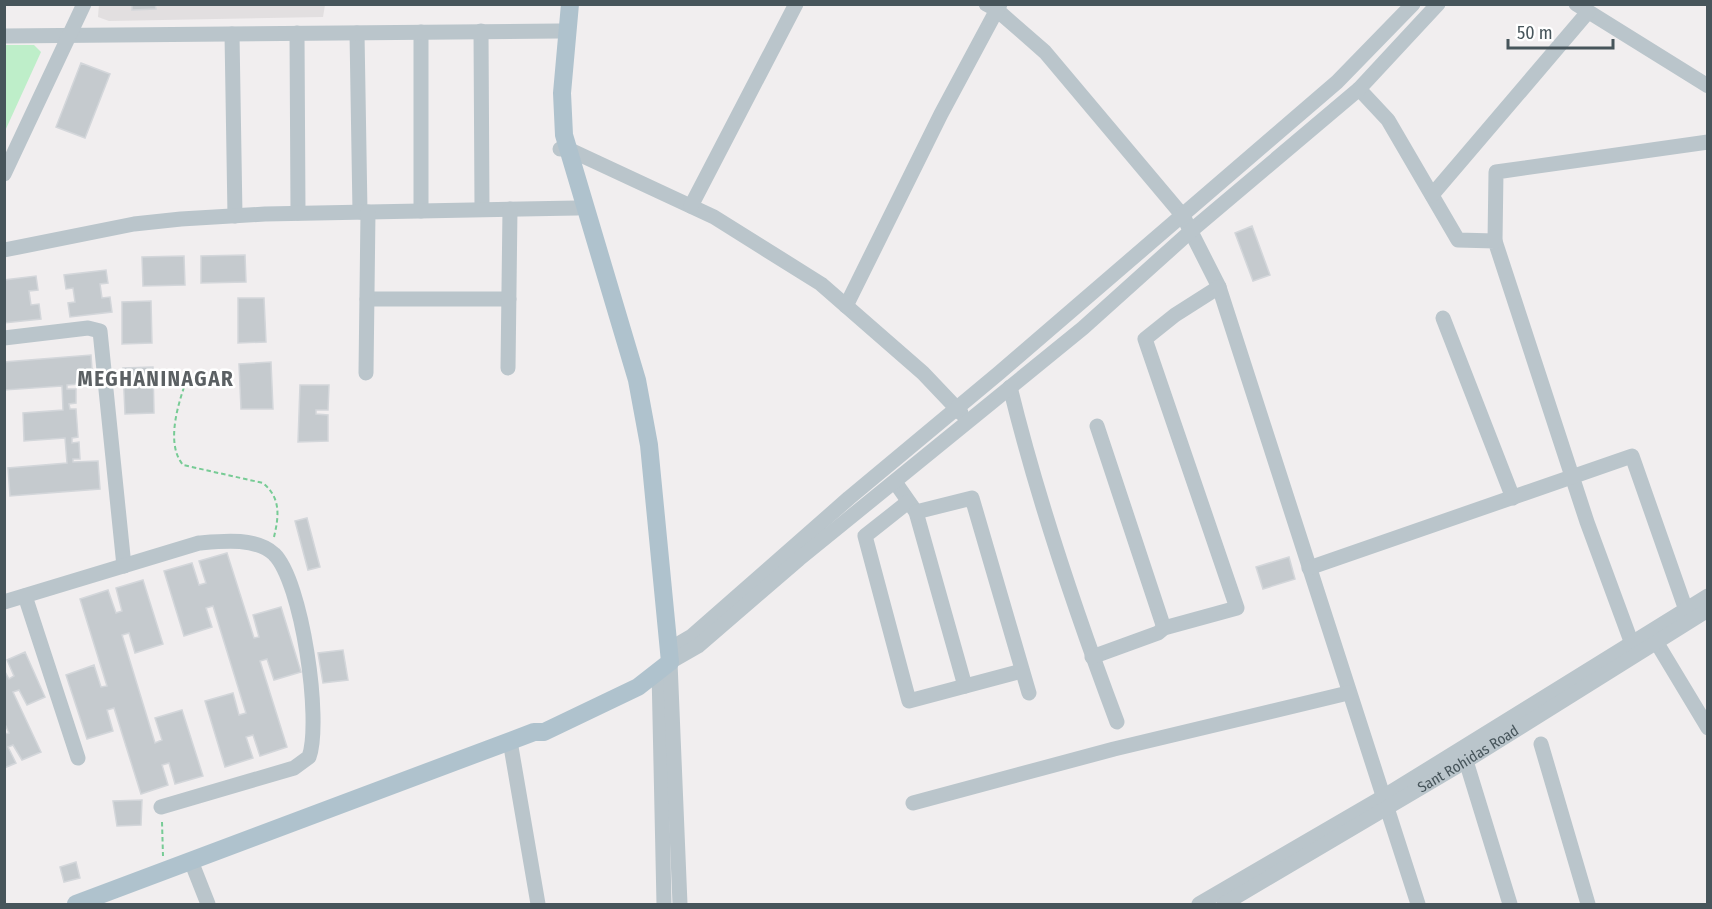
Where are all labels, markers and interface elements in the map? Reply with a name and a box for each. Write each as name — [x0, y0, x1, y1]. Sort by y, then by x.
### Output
scale bar — [1508, 12, 1613, 50]
text: 50 m — [1517, 22, 1553, 44]
district label: MEGHANINAGAR — [78, 366, 234, 392]
street label: Sant Rohidas Road — [1414, 721, 1522, 797]

